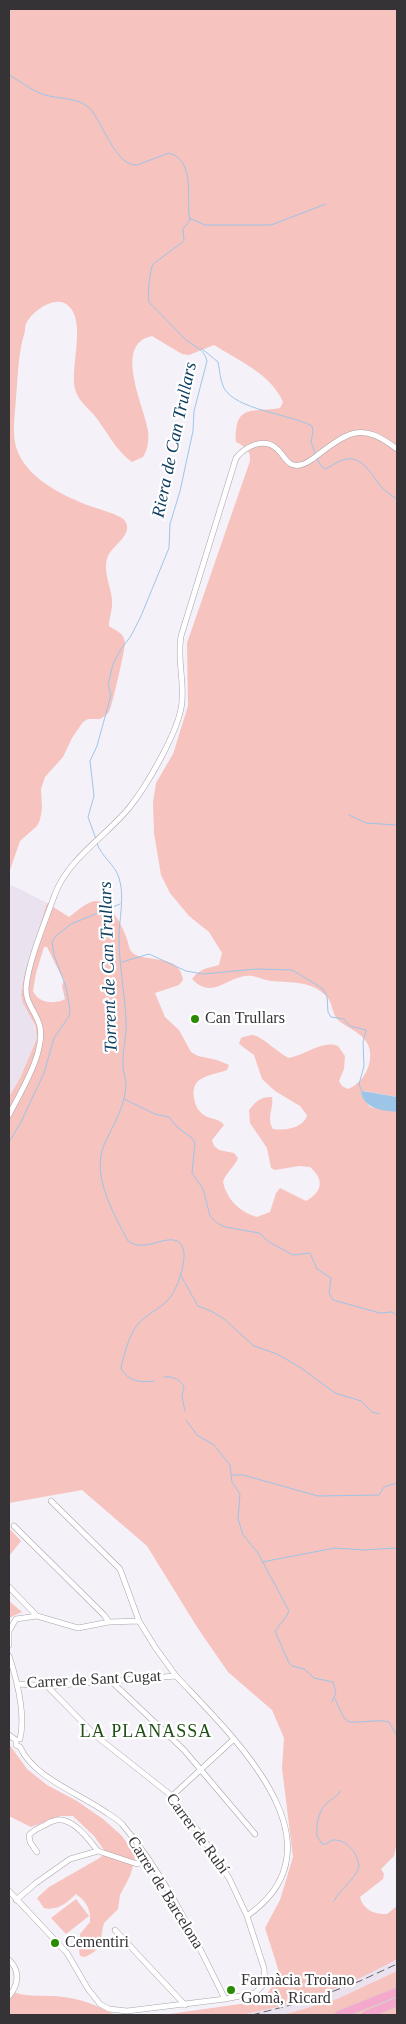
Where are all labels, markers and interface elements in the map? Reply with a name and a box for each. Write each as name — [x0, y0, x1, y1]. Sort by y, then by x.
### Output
water label: Riera de Can Trullars — [148, 360, 202, 520]
water label: Torrent de Can Trullars — [95, 881, 123, 1053]
place label: Can Trullars — [205, 1009, 285, 1029]
marker: Can Trullars — [189, 1013, 201, 1025]
street label: Carrer de Sant Cugat — [26, 1667, 162, 1693]
district label: LA PLANASSA — [78, 1721, 214, 1743]
street label: Carrer de Rubí — [161, 1790, 233, 1878]
street label: Carrer de Barcelona — [123, 1833, 207, 1953]
place label: Cementiri — [65, 1933, 129, 1953]
marker: Cementiri — [49, 1937, 61, 1949]
place label: Farmàcia Troiano Gomà, Ricard — [241, 1971, 355, 2009]
marker: Farmàcia Troiano Gomà, Ricard — [225, 1984, 237, 1996]

